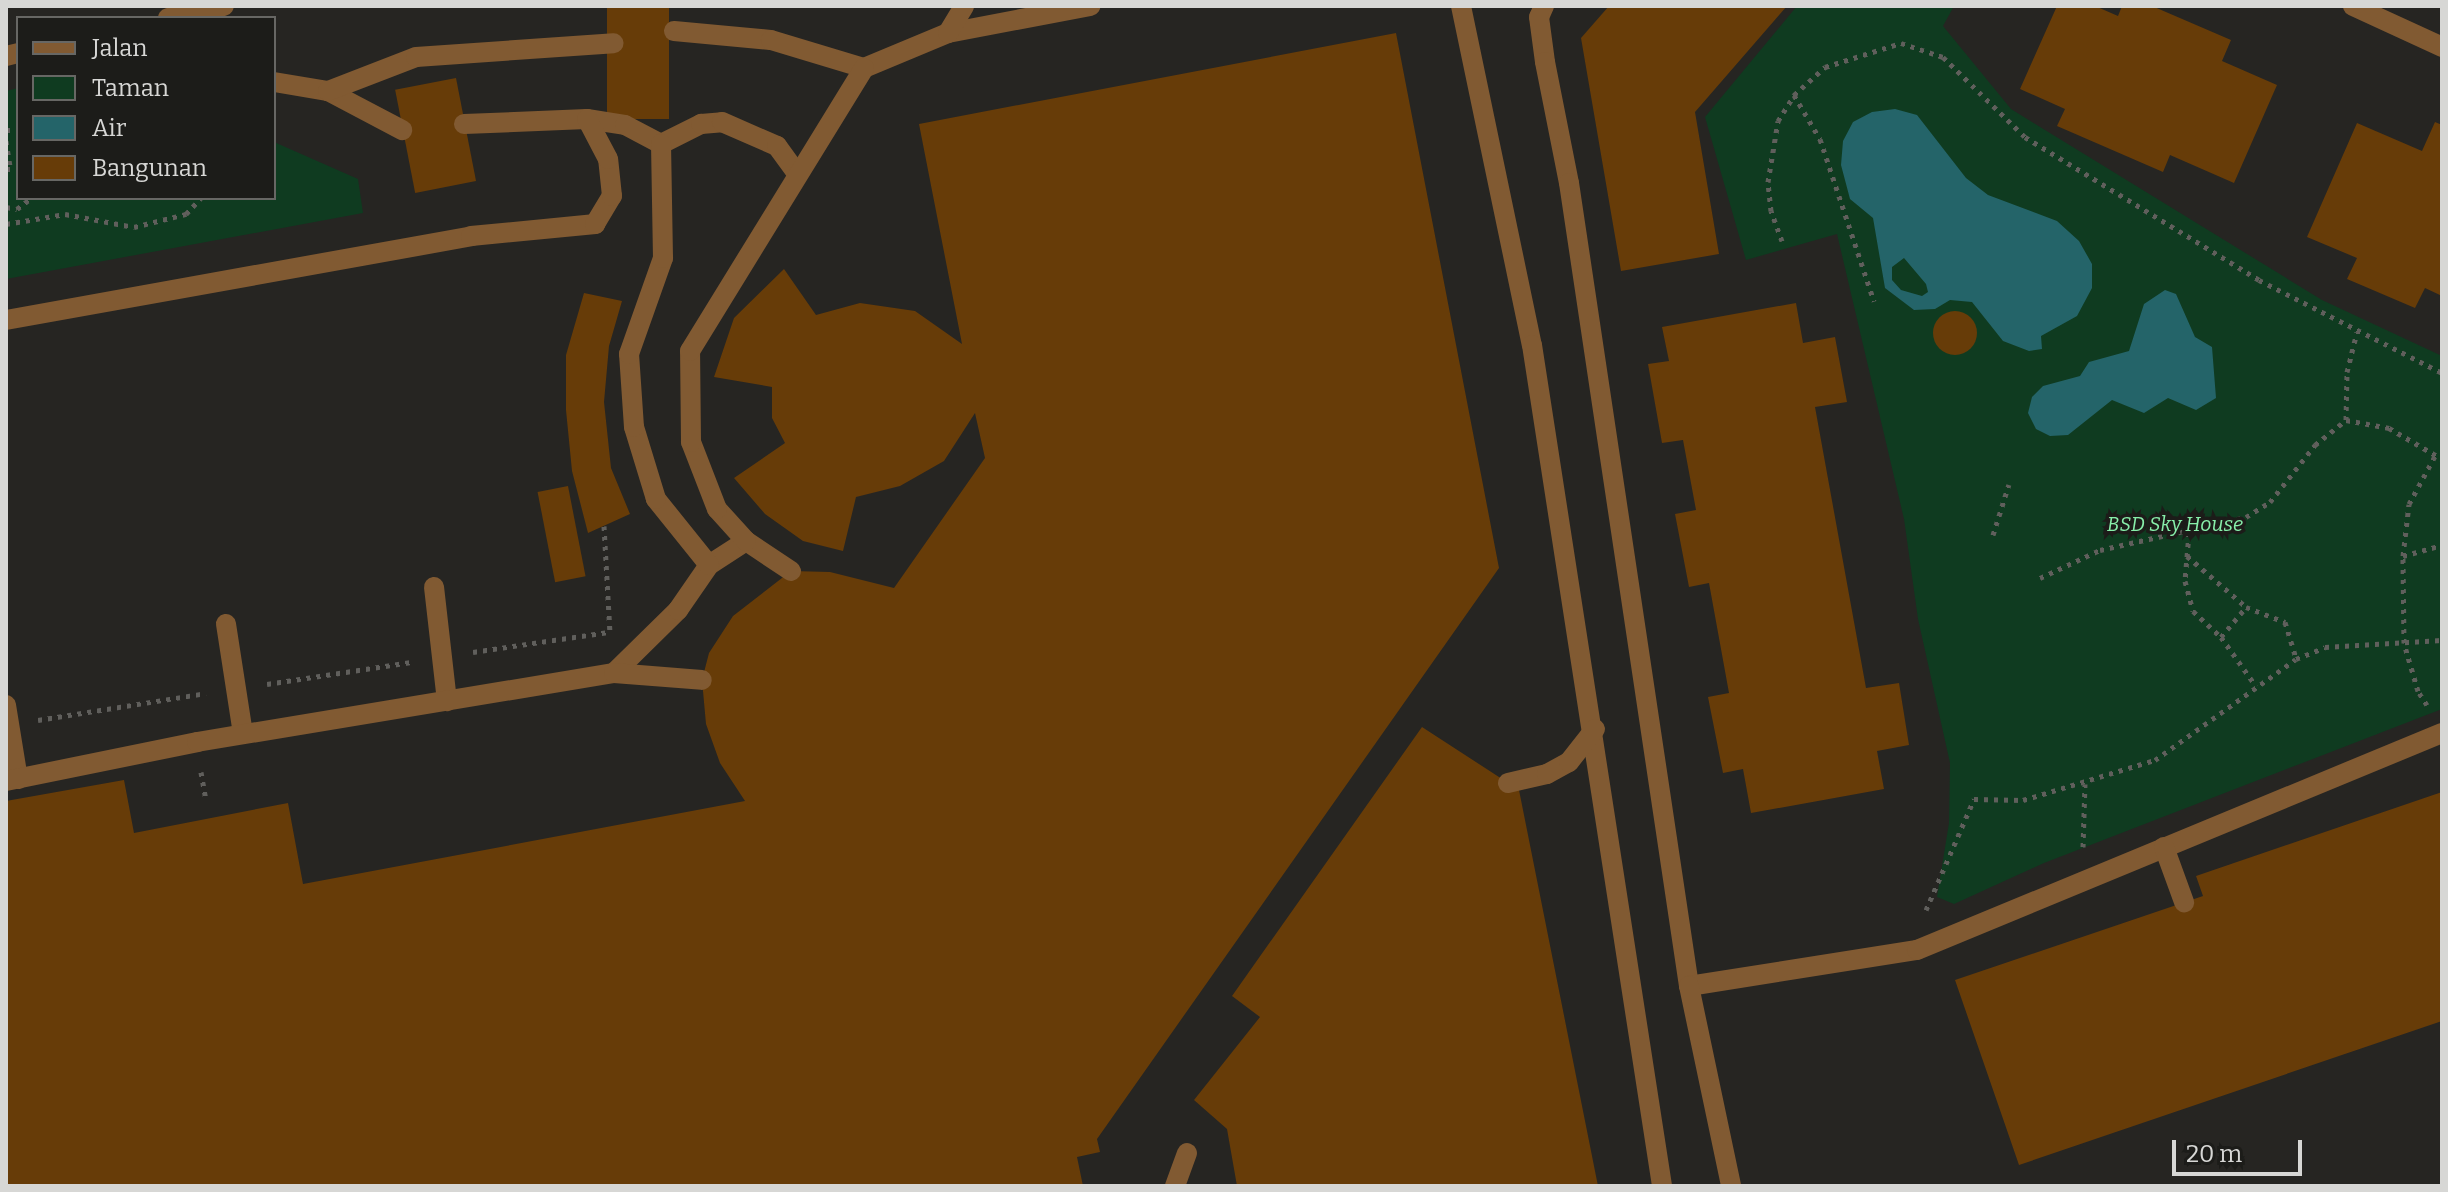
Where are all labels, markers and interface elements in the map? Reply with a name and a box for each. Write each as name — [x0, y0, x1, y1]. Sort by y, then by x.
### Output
legend — [16, 16, 276, 200]
text: Jalan — [92, 34, 147, 62]
text: Taman — [92, 74, 169, 102]
text: Air — [92, 114, 126, 142]
text: Bangunan — [92, 154, 207, 182]
park label: BSD Sky House — [2107, 512, 2243, 536]
scale bar — [2176, 1124, 2306, 1174]
text: 20 m — [2186, 1140, 2242, 1168]

